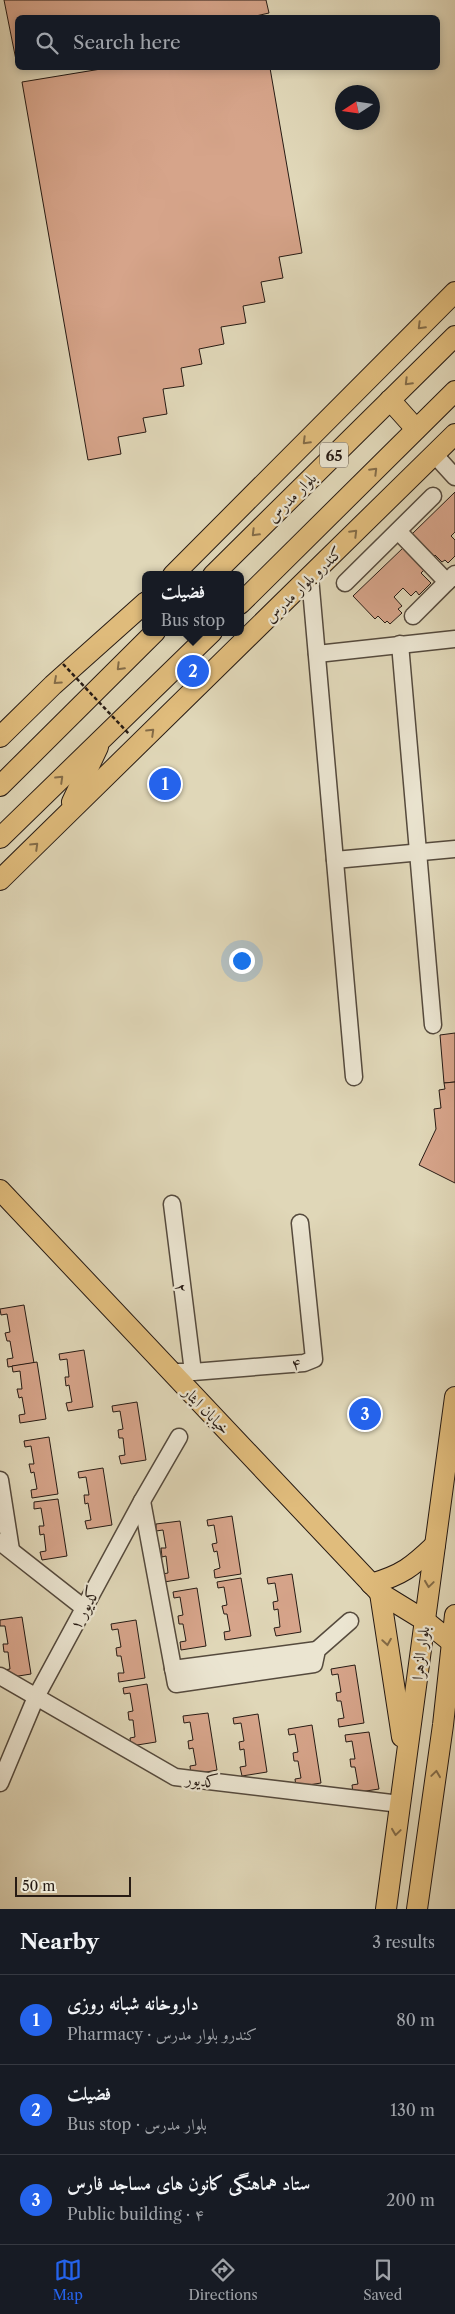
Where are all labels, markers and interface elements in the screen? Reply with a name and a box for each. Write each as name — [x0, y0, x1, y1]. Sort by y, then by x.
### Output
search box — [15, 15, 440, 70]
icon: search — [33, 29, 61, 57]
text: Search here — [73, 31, 181, 54]
north arrow — [335, 85, 380, 130]
one-way arrow — [417, 321, 426, 330]
one-way arrow — [405, 376, 414, 385]
one-way arrow — [303, 436, 312, 445]
road number: 65 — [320, 442, 348, 468]
street label: بلوار مدرس — [262, 468, 320, 526]
one-way arrow — [369, 468, 378, 477]
one-way arrow — [252, 527, 261, 536]
one-way arrow — [349, 530, 358, 539]
street label: کندرو بلوار مدرس — [260, 542, 346, 626]
popup — [142, 571, 244, 636]
text: فضیلت — [161, 580, 205, 603]
text: Bus stop — [161, 610, 225, 630]
pin: 2 — [177, 652, 209, 690]
one-way arrow — [117, 661, 126, 670]
one-way arrow — [54, 676, 63, 685]
one-way arrow — [145, 729, 154, 738]
pin: 1 — [149, 765, 181, 803]
one-way arrow — [54, 776, 63, 785]
one-way arrow — [29, 843, 38, 852]
your location — [229, 948, 255, 974]
street label: ۲ — [172, 1282, 192, 1294]
street label: ۴ — [290, 1353, 302, 1373]
street label: خیابان ایثار — [177, 1380, 235, 1439]
pin: 3 — [349, 1395, 381, 1433]
one-way arrow — [424, 1580, 435, 1588]
street label: کدیور ۱ — [64, 1583, 104, 1633]
street label: بلوار الزهرا — [407, 1625, 434, 1681]
one-way arrow — [382, 1637, 392, 1646]
street label: کدیور — [183, 1768, 219, 1793]
one-way arrow — [430, 1770, 441, 1778]
one-way arrow — [391, 1828, 402, 1836]
scale bar — [15, 1874, 131, 1897]
text: 50 m — [22, 1877, 55, 1895]
text: Nearby — [20, 1929, 99, 1954]
text: 3 results — [372, 1932, 435, 1952]
text: داروخانه شبانه روزی — [67, 1992, 199, 2015]
text: 1 — [32, 2010, 40, 2030]
text: 80 m — [396, 2010, 435, 2030]
text: Pharmacy · کندرو بلوار مدرس — [67, 2024, 257, 2044]
text: فضیلت — [67, 2082, 111, 2105]
text: 2 — [31, 2100, 41, 2120]
text: 130 m — [390, 2100, 435, 2120]
text: Bus stop · بلوار مدرس — [67, 2114, 207, 2134]
text: ستاد هماهنگی کانون های مساجد فارس — [67, 2172, 310, 2195]
text: 3 — [31, 2190, 41, 2210]
text: 200 m — [386, 2190, 435, 2210]
text: Public building · ۴ — [67, 2204, 204, 2224]
tab: Map — [53, 2256, 83, 2304]
tab: Directions — [188, 2256, 258, 2304]
tab: Saved — [363, 2256, 402, 2304]

